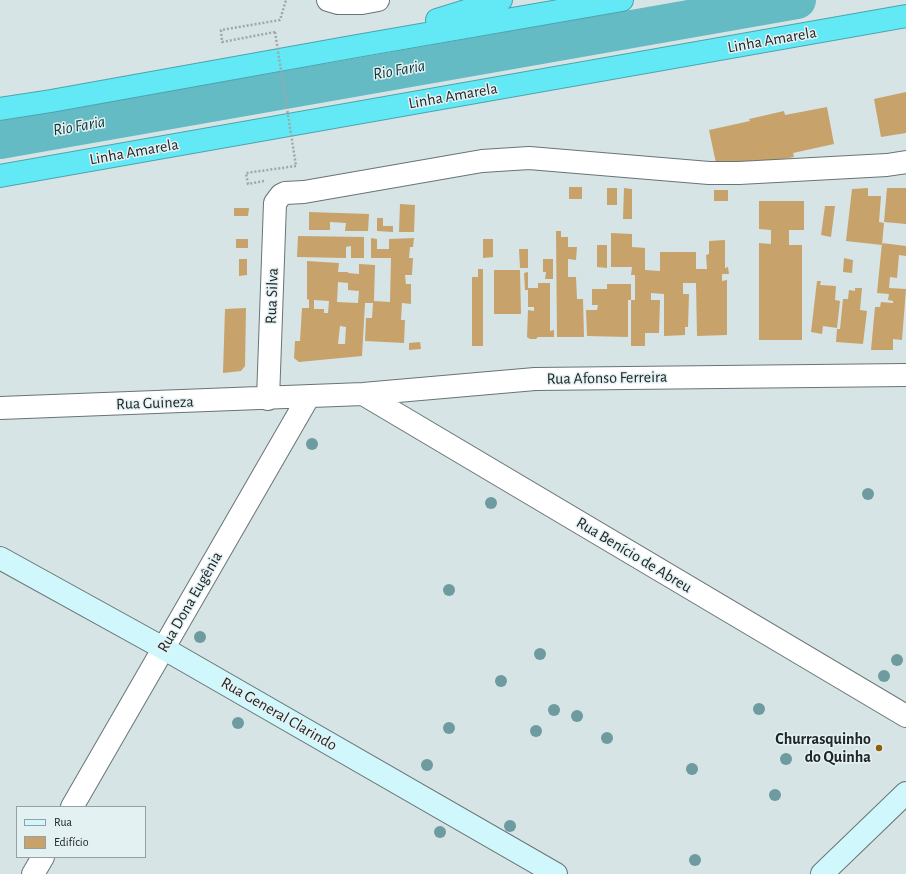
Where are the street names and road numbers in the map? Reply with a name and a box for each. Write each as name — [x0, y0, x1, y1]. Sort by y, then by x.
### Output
street label: Linha Amarela — [726, 23, 818, 57]
street label: Linha Amarela — [407, 79, 499, 113]
street label: Linha Amarela — [88, 135, 180, 169]
street label: Rua Silva — [261, 268, 283, 324]
street label: Rua Afonso Ferreira — [547, 367, 667, 389]
street label: Rua Guineza — [116, 392, 194, 414]
street label: Rua Benício de Abreu — [573, 513, 695, 597]
street label: Rua Dona Eugênia — [153, 548, 227, 656]
street label: Rua General Clarindo — [217, 673, 341, 755]

